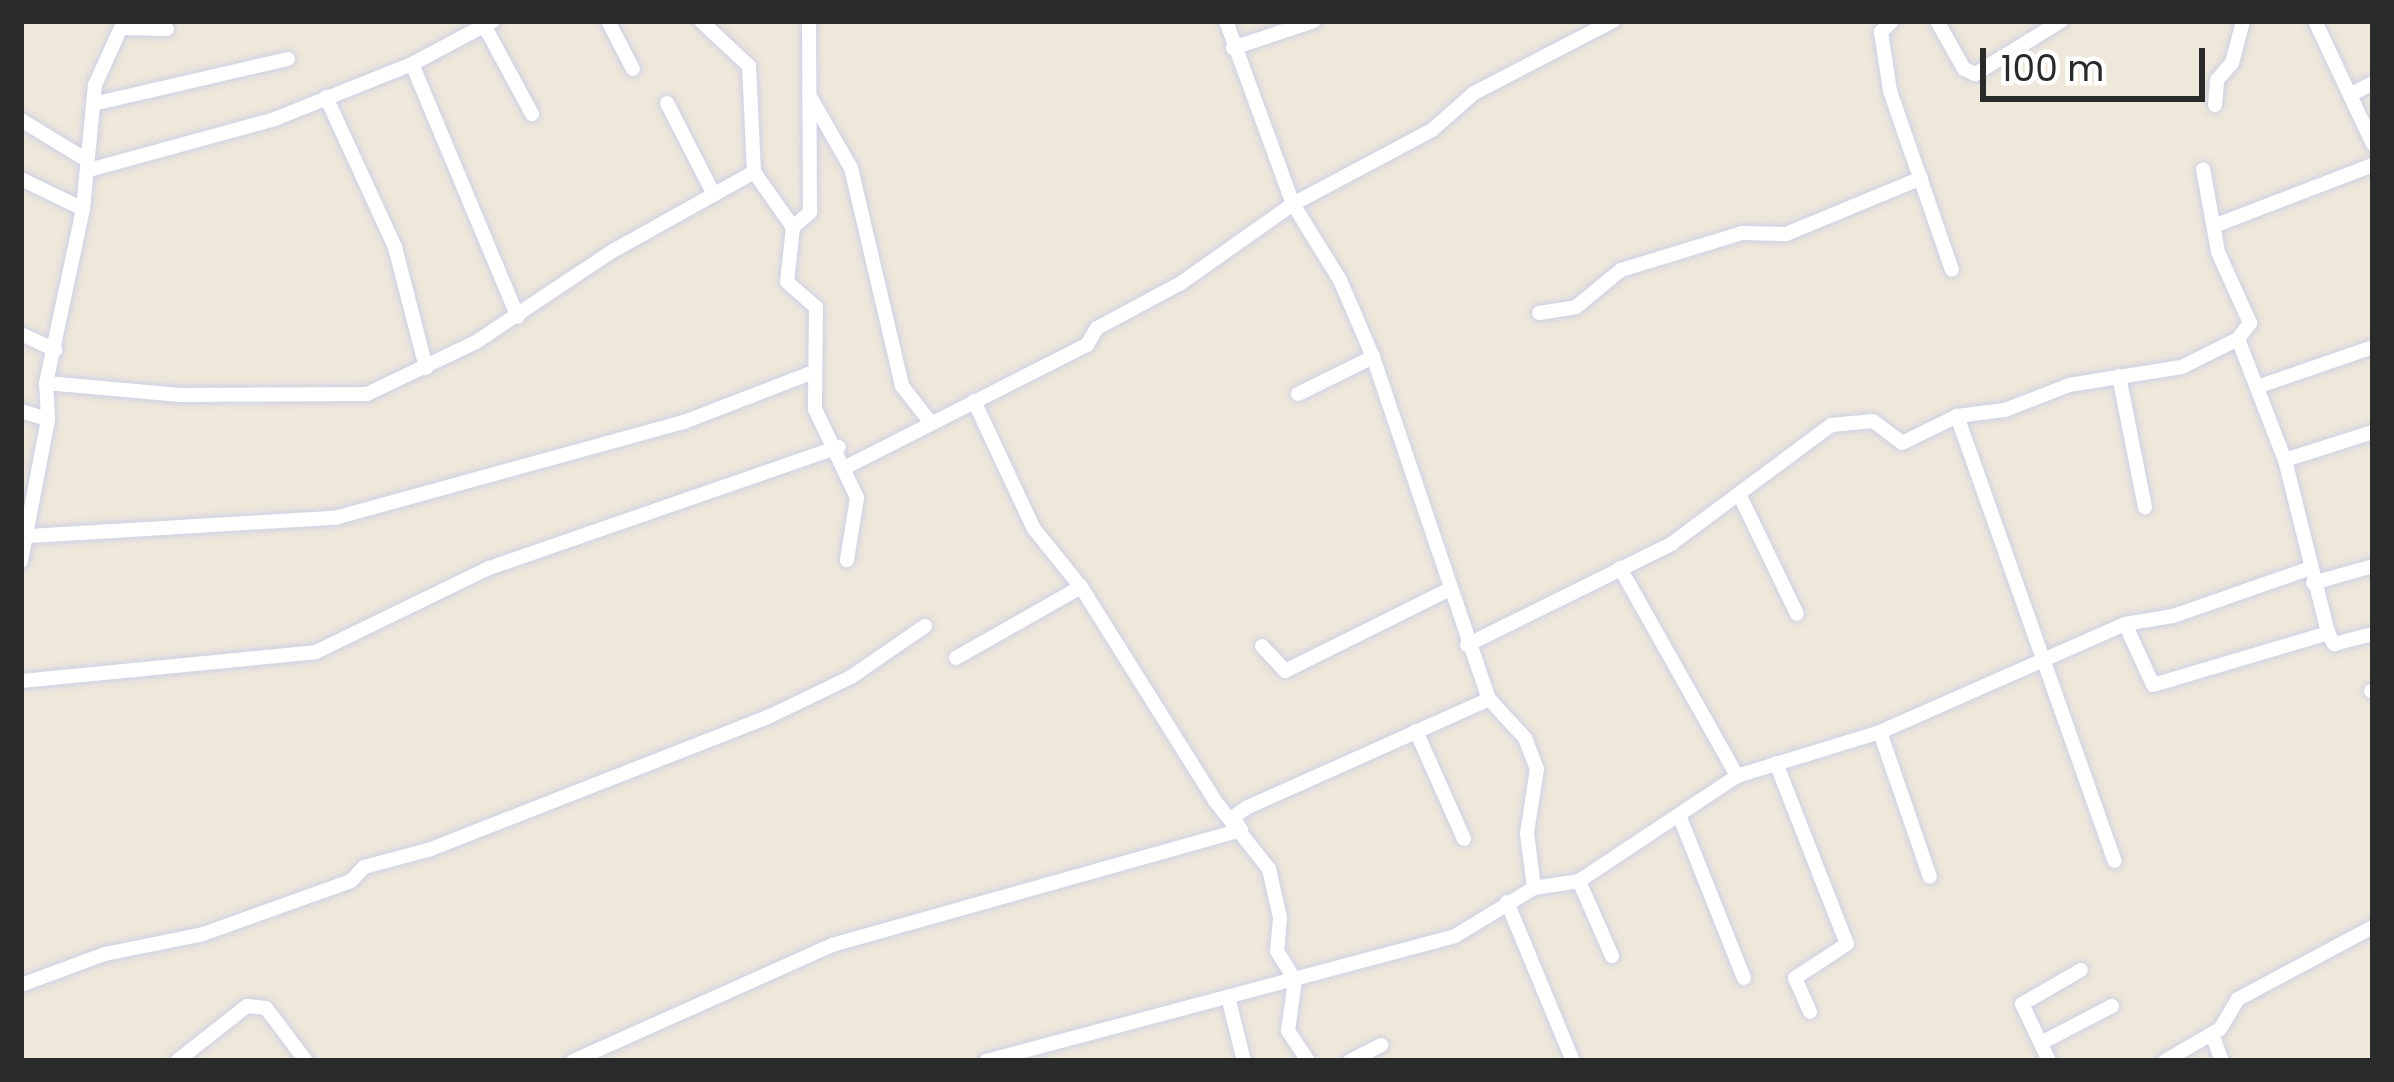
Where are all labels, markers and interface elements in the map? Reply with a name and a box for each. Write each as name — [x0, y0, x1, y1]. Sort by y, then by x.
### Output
scale bar — [1986, 24, 2211, 98]
text: 100 m — [2001, 43, 2104, 94]

